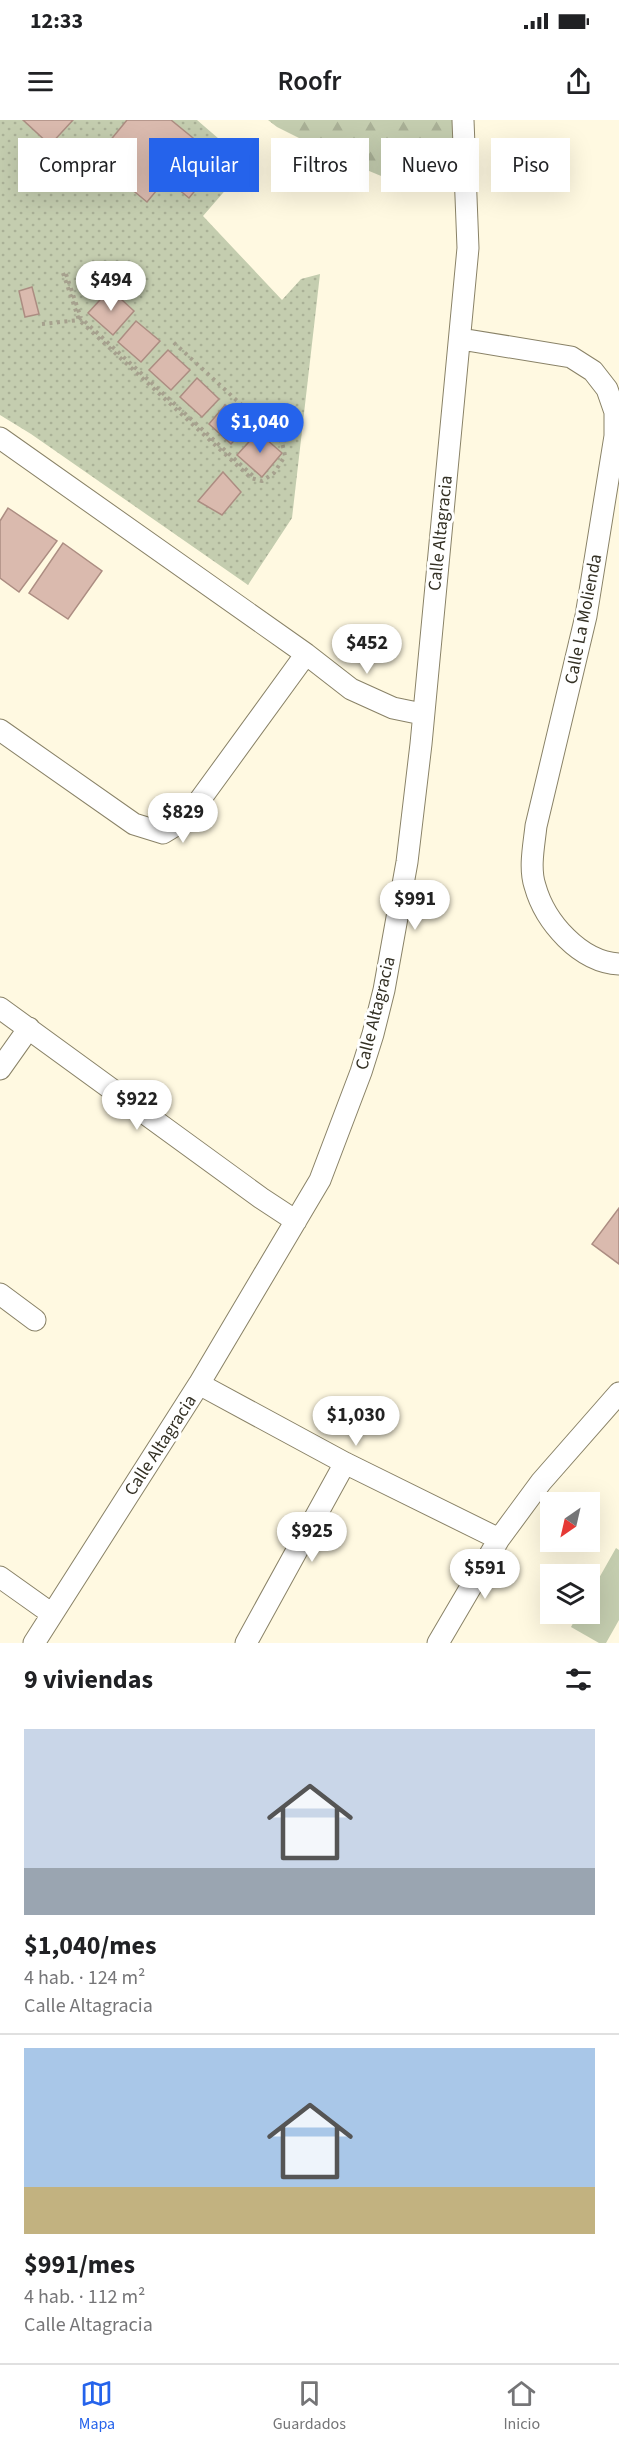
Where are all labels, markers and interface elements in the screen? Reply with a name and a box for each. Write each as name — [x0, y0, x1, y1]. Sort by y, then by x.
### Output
text: 12:33 — [30, 5, 83, 37]
text: Roofr — [278, 62, 341, 101]
icon: menu — [24, 65, 57, 98]
icon: share — [562, 65, 595, 98]
chip: Comprar — [18, 138, 137, 192]
chip: Alquilar — [149, 138, 259, 192]
chip: Filtros — [271, 138, 369, 192]
chip: Nuevo — [381, 138, 479, 192]
chip: Piso — [491, 138, 570, 192]
pin: $494 — [75, 261, 147, 312]
text: $494 — [90, 266, 132, 294]
pin: $1,040 — [211, 403, 309, 454]
text: $1,040 — [231, 408, 289, 436]
street label: Calle Altagracia — [422, 474, 459, 592]
street label: Calle La Molienda — [559, 552, 608, 686]
pin: $452 — [331, 624, 403, 675]
text: $452 — [346, 629, 388, 657]
pin: $829 — [147, 793, 219, 844]
text: $829 — [162, 798, 204, 826]
pin: $991 — [379, 880, 451, 931]
text: $991 — [394, 885, 436, 913]
street label: Calle Altagracia — [349, 954, 402, 1072]
pin: $922 — [101, 1080, 173, 1131]
text: $922 — [116, 1085, 158, 1113]
street label: Calle Altagracia — [118, 1390, 202, 1501]
pin: $1,030 — [307, 1396, 405, 1447]
text: $1,030 — [327, 1401, 385, 1429]
north arrow — [540, 1492, 600, 1552]
map controls — [540, 1492, 600, 1624]
pin: $925 — [276, 1512, 348, 1563]
text: $925 — [291, 1517, 333, 1545]
pin: $591 — [449, 1549, 521, 1600]
text: $591 — [464, 1554, 506, 1582]
button: layers — [540, 1564, 600, 1624]
text: 9 viviendas — [24, 1661, 153, 1698]
icon: filters — [562, 1663, 595, 1696]
icon: home — [256, 1768, 364, 1876]
text: $1,040/mes — [24, 1927, 157, 1964]
text: 4 hab. · 124 m² — [24, 1964, 145, 1992]
text: Calle Altagracia — [24, 1992, 153, 2020]
icon: home — [256, 2087, 364, 2195]
text: $991/mes — [24, 2246, 135, 2283]
text: 4 hab. · 112 m² — [24, 2283, 145, 2311]
text: Calle Altagracia — [24, 2311, 153, 2339]
tab: Mapa — [79, 2377, 115, 2435]
tab: Guardados — [273, 2377, 346, 2435]
tab: Inicio — [503, 2377, 540, 2435]

